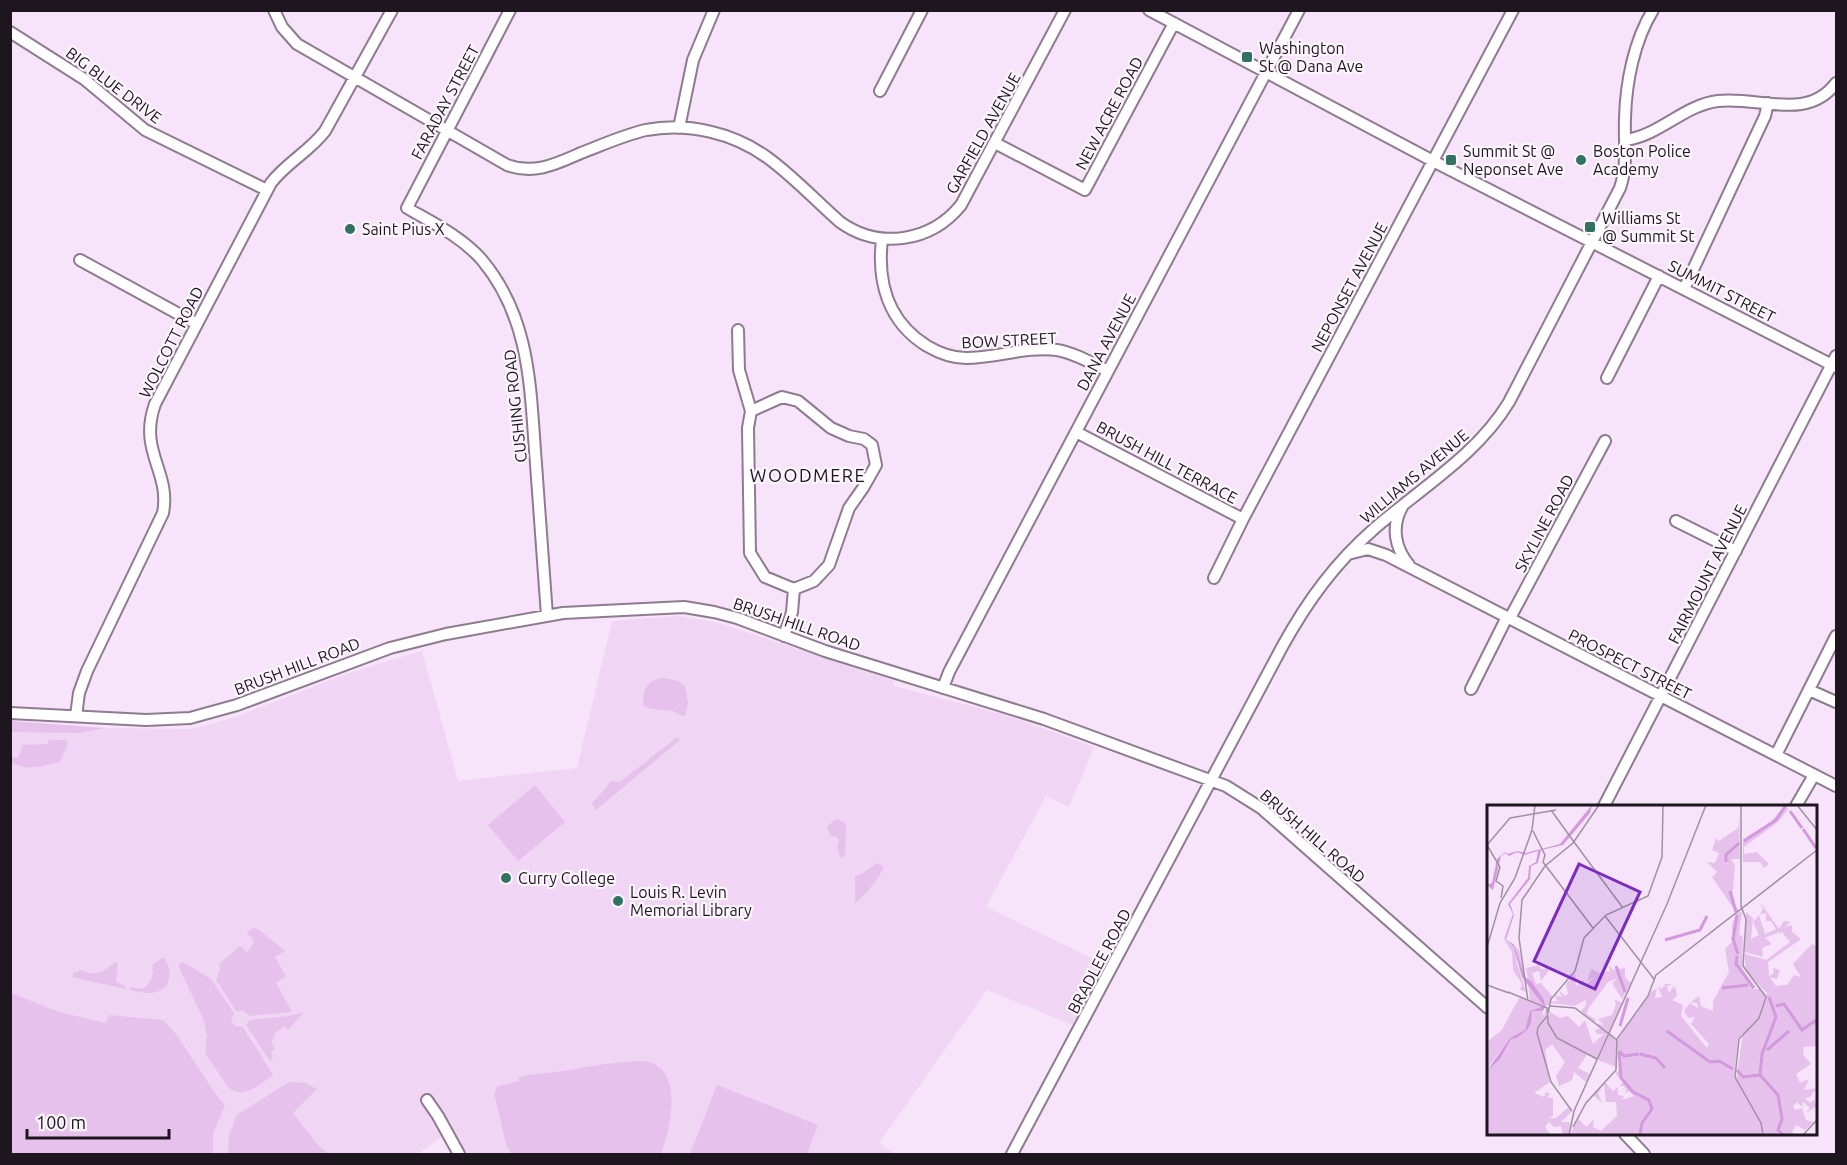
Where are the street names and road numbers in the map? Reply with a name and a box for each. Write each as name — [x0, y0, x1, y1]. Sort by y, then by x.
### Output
street label: FARADAY STREET — [407, 42, 483, 162]
street label: BIG BLUE DRIVE — [63, 43, 165, 127]
street label: NEW ACRE ROAD — [1072, 53, 1146, 173]
street label: GARFIELD AVENUE — [942, 69, 1024, 197]
street label: NEPONSET AVENUE — [1307, 219, 1391, 355]
street label: SUMMIT STREET — [1665, 256, 1779, 326]
street label: WOLCOTT ROAD — [135, 283, 207, 401]
street label: DANA AVENUE — [1073, 290, 1139, 393]
street label: BOW STREET — [961, 329, 1057, 351]
street label: CUSHING ROAD — [500, 348, 530, 464]
street label: BRUSH HILL TERRACE — [1094, 417, 1240, 507]
street label: WILLIAMS AVENUE — [1356, 425, 1472, 526]
street label: SKYLINE ROAD — [1511, 471, 1577, 575]
street label: FAIRMOUNT AVENUE — [1664, 501, 1750, 647]
street label: BRUSH HILL ROAD — [731, 594, 863, 654]
street label: PROSPECT STREET — [1566, 625, 1694, 703]
street label: BRUSH HILL ROAD — [232, 634, 362, 698]
street label: BRUSH HILL ROAD — [1257, 785, 1369, 887]
street label: BRADLEE ROAD — [1064, 906, 1134, 1016]

